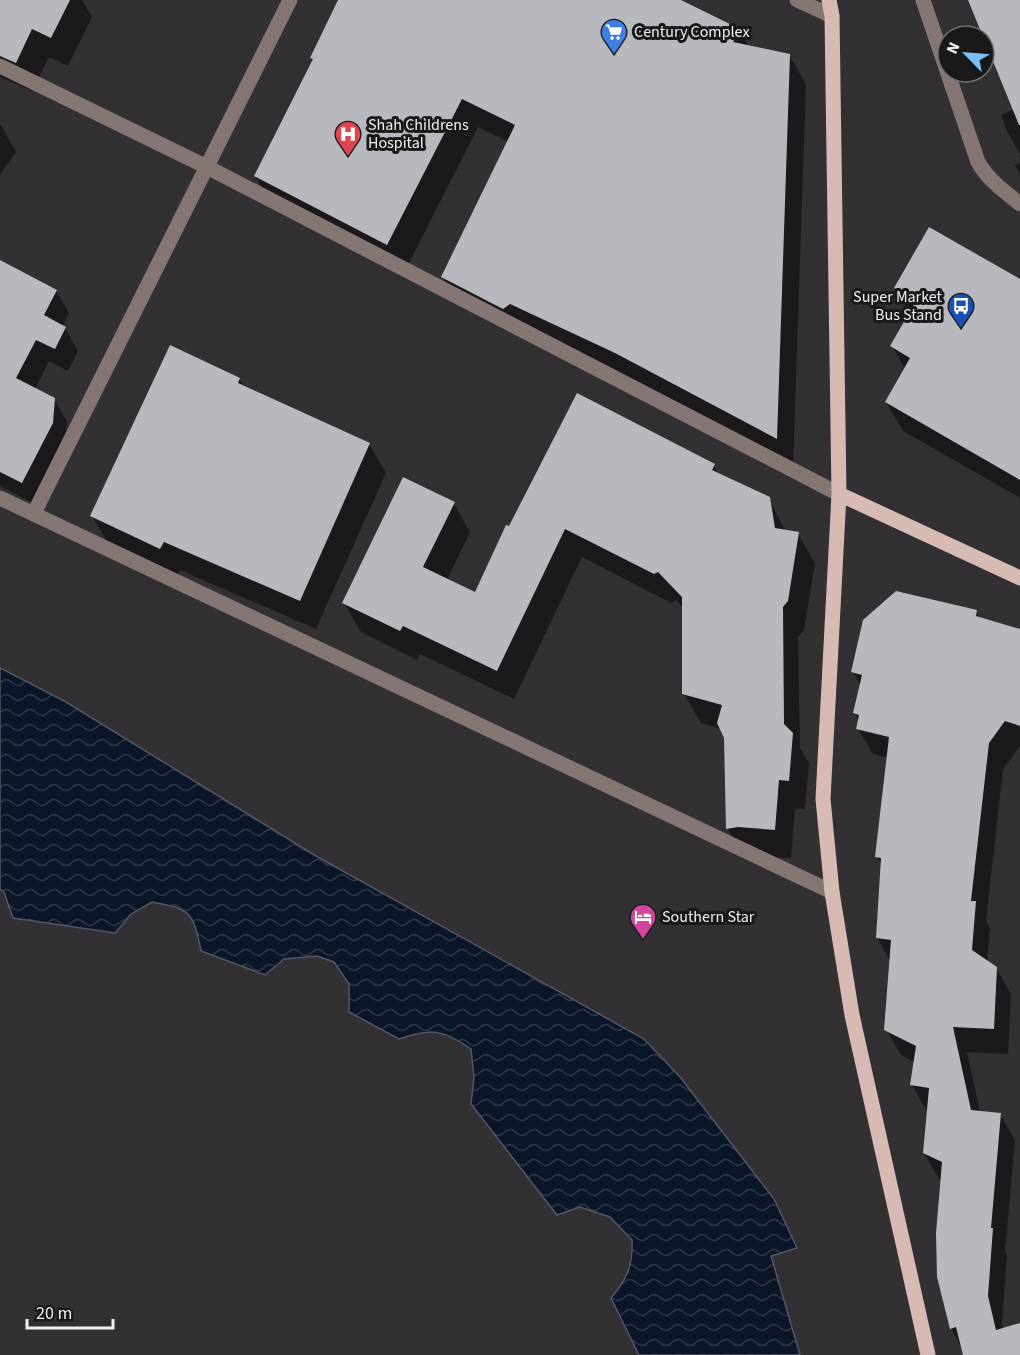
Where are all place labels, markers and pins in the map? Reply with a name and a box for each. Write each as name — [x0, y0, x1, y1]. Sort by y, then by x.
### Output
supermarket icon: Century Complex — [599, 17, 629, 55]
place label: Century Complex — [634, 21, 750, 43]
place label: Shah Childrens Hospital — [368, 114, 469, 154]
hospital icon: Shah Childrens Hospital — [333, 119, 363, 157]
place label: Super Market Bus Stand — [853, 286, 943, 326]
bus stop icon: Super Market Bus Stand — [946, 291, 976, 329]
hotel icon: Southern Star — [628, 902, 658, 940]
place label: Southern Star — [662, 906, 755, 928]

